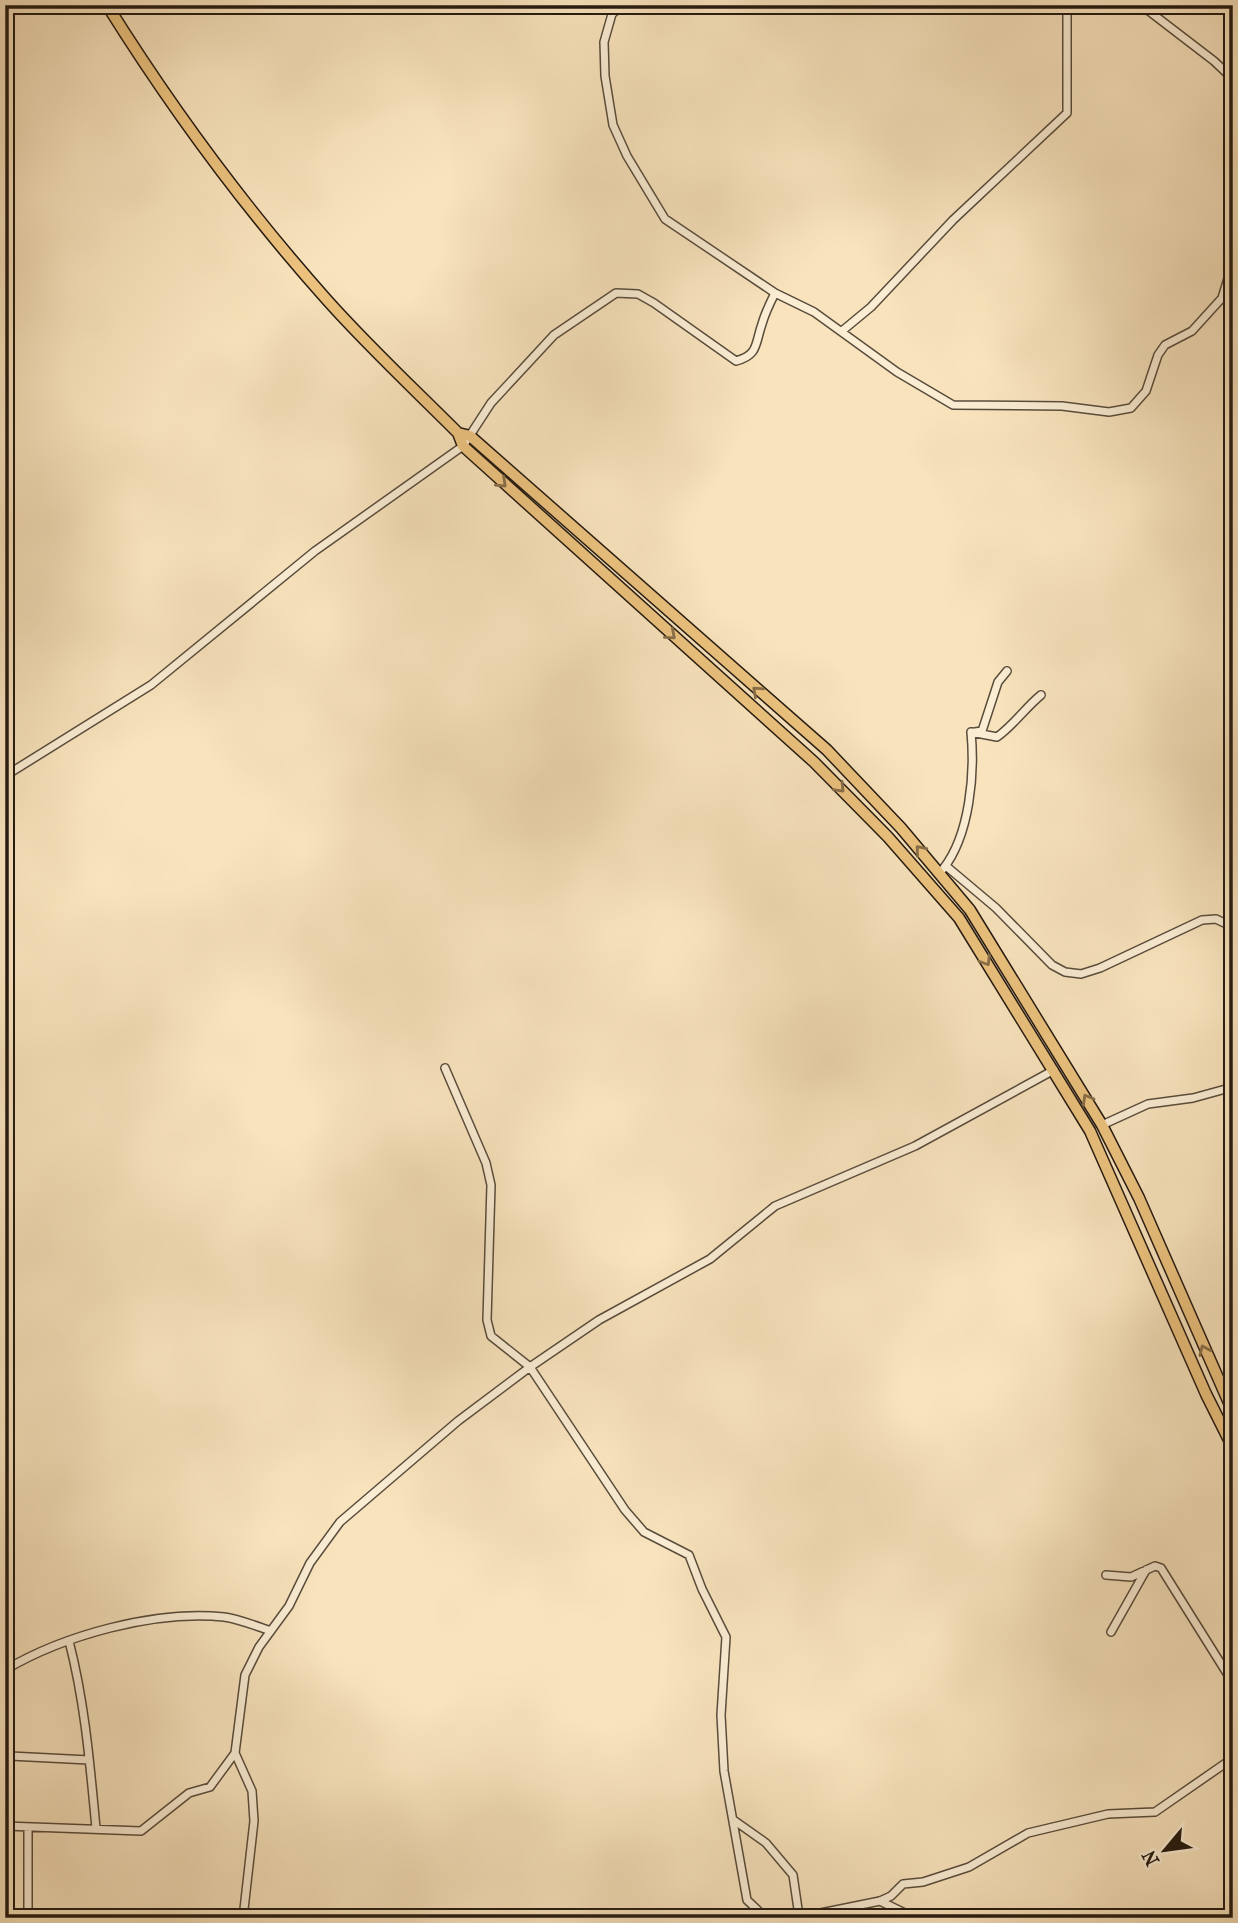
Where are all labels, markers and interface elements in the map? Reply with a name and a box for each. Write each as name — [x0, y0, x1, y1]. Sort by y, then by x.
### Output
one-way arrow — [494, 475, 507, 488]
one-way arrow — [663, 627, 676, 639]
one-way arrow — [752, 687, 765, 700]
one-way arrow — [831, 780, 844, 793]
one-way arrow — [916, 845, 928, 858]
one-way arrow — [978, 954, 991, 967]
one-way arrow — [1083, 1094, 1096, 1107]
one-way arrow — [1198, 1345, 1212, 1357]
north arrow — [1130, 1814, 1200, 1884]
text: N — [1138, 1846, 1164, 1869]

